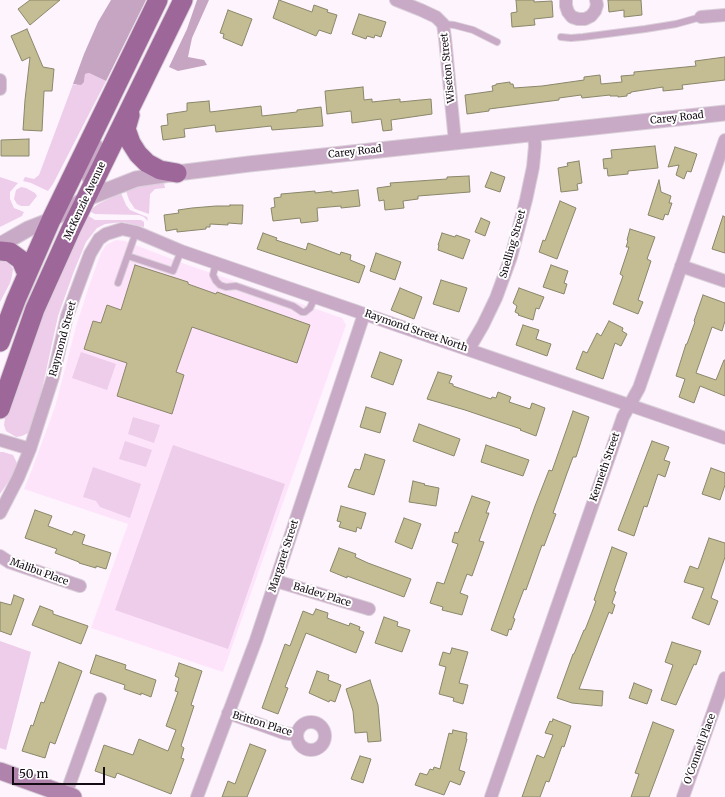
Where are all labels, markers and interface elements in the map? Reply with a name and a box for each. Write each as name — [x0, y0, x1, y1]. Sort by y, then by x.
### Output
street label: Wiseton Street — [438, 32, 458, 104]
street label: Carey Road — [650, 109, 704, 127]
street label: Carey Road — [328, 143, 382, 161]
street label: McKenzie Avenue — [62, 160, 108, 242]
street label: Snelling Street — [498, 208, 528, 280]
street label: Raymond Street — [47, 300, 79, 378]
street label: Raymond Street North — [363, 308, 469, 354]
street label: Kenneth Street — [588, 431, 622, 503]
street label: Margaret Street — [267, 518, 301, 594]
street label: Malibu Place — [8, 556, 70, 588]
street label: Baldev Place — [292, 581, 352, 609]
street label: Britton Place — [231, 709, 293, 739]
street label: O'Connell Place — [682, 712, 718, 786]
scale bar — [14, 759, 107, 785]
text: 50 m — [19, 766, 48, 781]

